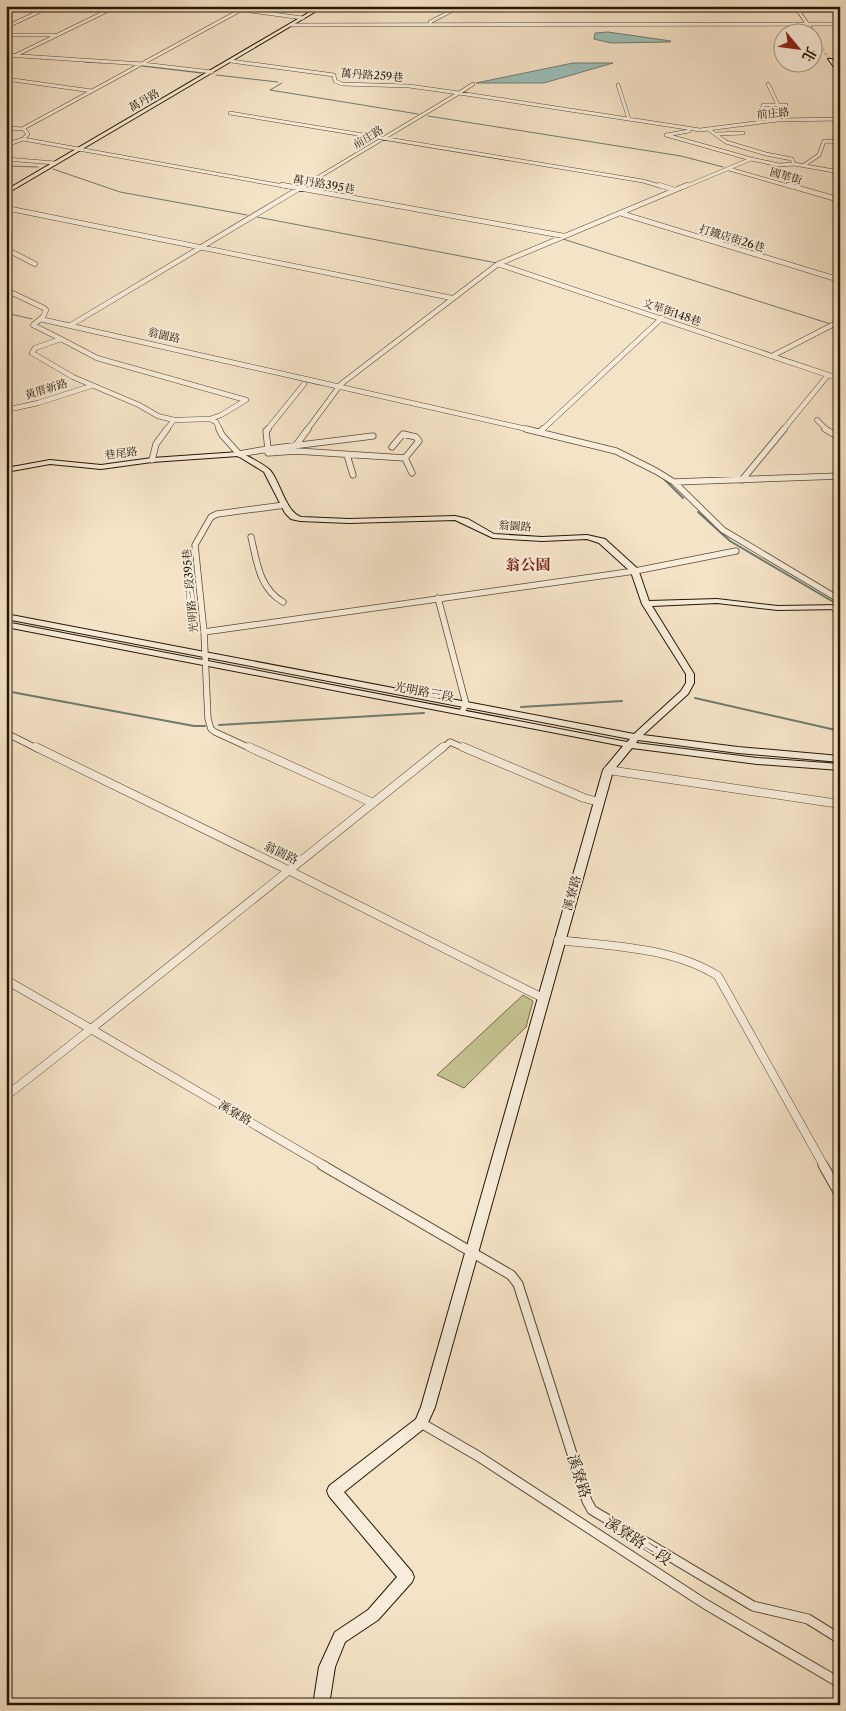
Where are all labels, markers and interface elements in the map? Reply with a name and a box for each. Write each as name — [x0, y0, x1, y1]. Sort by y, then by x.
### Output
north arrow — [774, 22, 824, 72]
text: 北 — [798, 44, 821, 65]
street label: 萬丹路259巷 — [340, 66, 404, 84]
street label: 萬丹路 — [126, 86, 162, 114]
street label: 前庄路 — [756, 105, 790, 121]
street label: 前庄路 — [350, 123, 386, 151]
street label: 國華街 — [768, 165, 804, 187]
street label: 萬丹路395巷 — [292, 172, 356, 196]
street label: 打鐵店街26巷 — [698, 221, 766, 255]
street label: 文華街148巷 — [641, 295, 703, 329]
street label: 翁園路 — [146, 324, 182, 346]
street label: 黃厝新路 — [23, 376, 69, 402]
street label: 巷尾路 — [104, 444, 138, 462]
street label: 翁園路 — [498, 518, 532, 534]
street label: 光明路三段395巷 — [179, 548, 201, 634]
district label: 翁公園 — [505, 555, 551, 574]
street label: 光明路三段 — [393, 678, 455, 705]
street label: 翁園路 — [262, 838, 301, 867]
street label: 溪寮路 — [559, 873, 584, 912]
street label: 溪寮路 — [216, 1097, 255, 1128]
street label: 溪寮路 — [563, 1452, 595, 1500]
street label: 溪寮路二段 — [602, 1512, 675, 1569]

